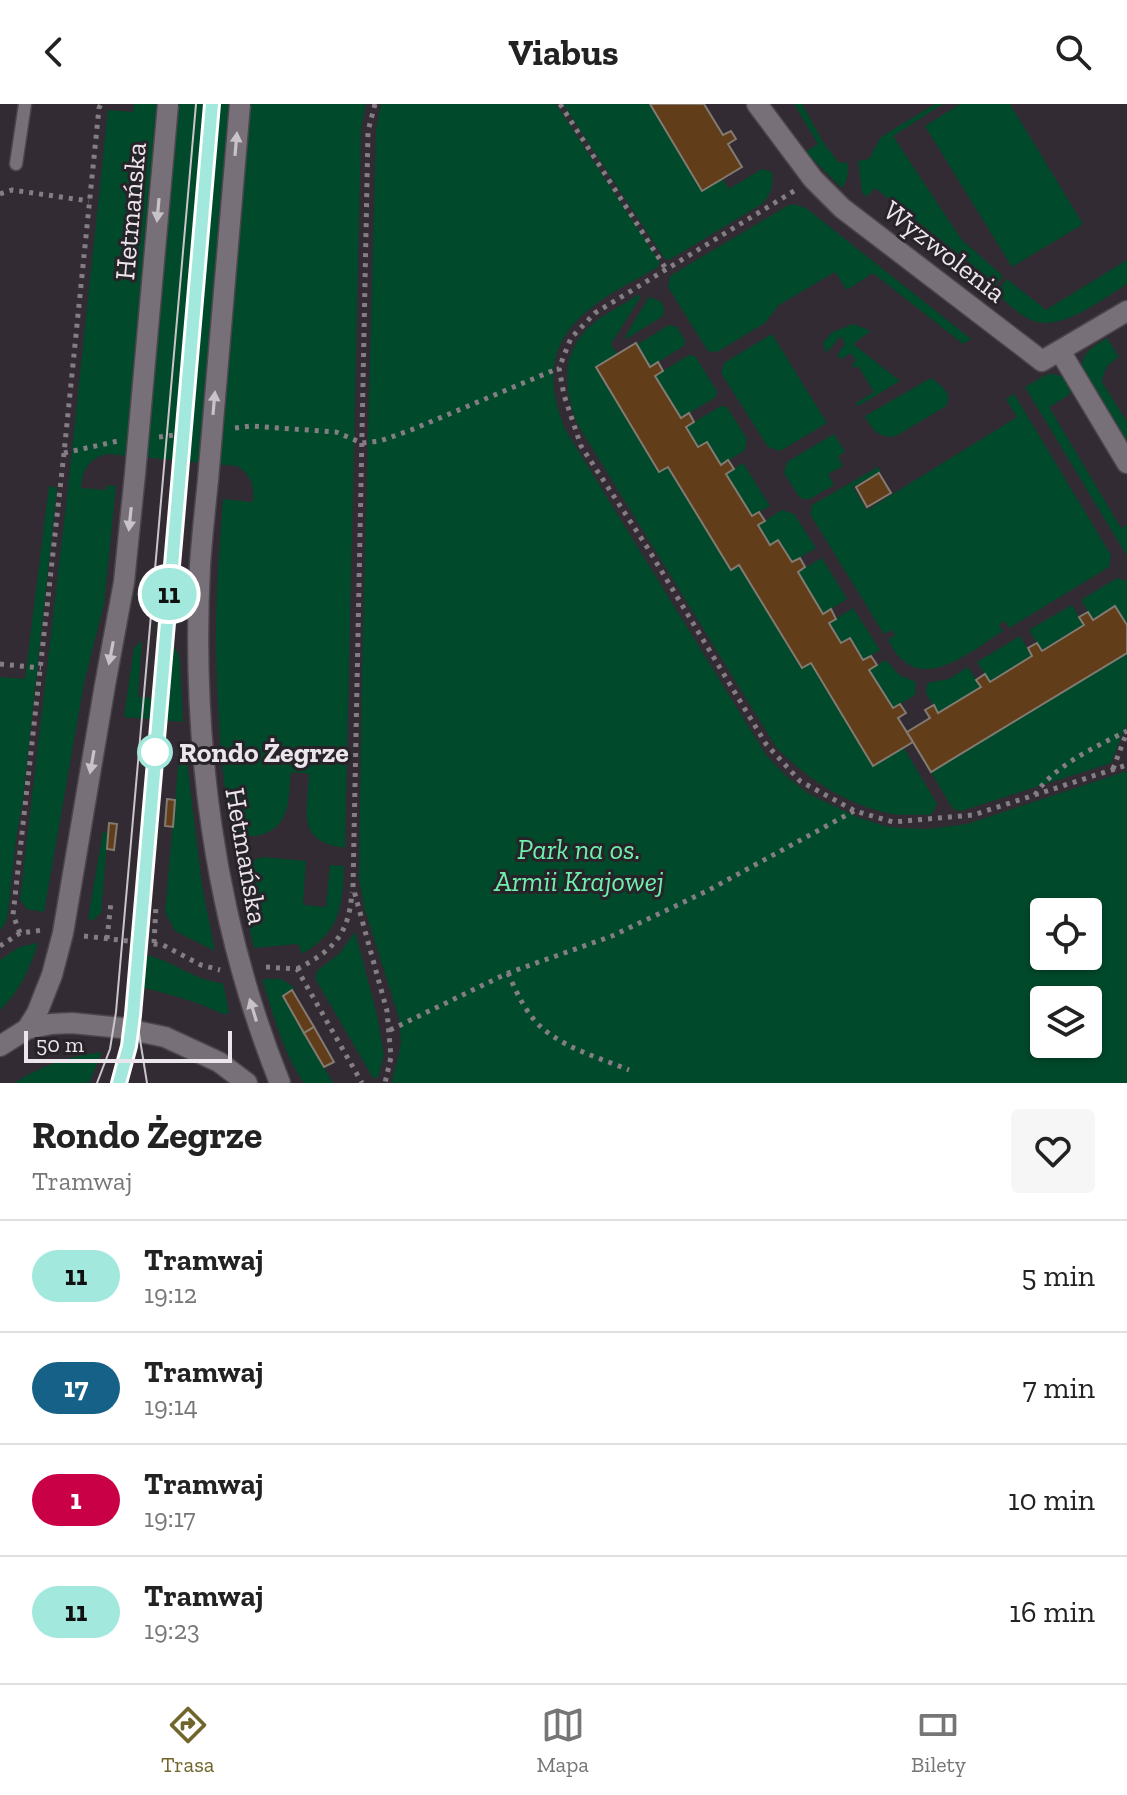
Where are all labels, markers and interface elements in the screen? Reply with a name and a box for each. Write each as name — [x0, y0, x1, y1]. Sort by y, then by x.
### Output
icon: back — [32, 30, 76, 74]
icon: search — [1051, 30, 1095, 74]
text: Viabus — [508, 31, 619, 74]
one-way arrow — [230, 131, 243, 156]
street label: Hetmańska — [108, 140, 153, 281]
street label: Wyzwolenia — [877, 193, 1013, 310]
one-way arrow — [151, 198, 164, 223]
one-way arrow — [208, 390, 221, 415]
one-way arrow — [124, 507, 137, 532]
line badge: 11 — [133, 568, 205, 620]
text: 11 — [158, 577, 180, 610]
one-way arrow — [104, 640, 117, 665]
marker: Rondo Żegrze — [138, 735, 172, 769]
place label: Rondo Żegrze — [179, 736, 349, 769]
one-way arrow — [85, 750, 97, 775]
street label: Hetmańska — [218, 785, 275, 927]
park label: Park na os. Armii Krajowej — [493, 833, 664, 898]
map controls — [1030, 898, 1102, 1058]
button: locate — [1030, 898, 1102, 970]
button: layers — [1030, 986, 1102, 1058]
one-way arrow — [246, 997, 259, 1021]
scale bar — [24, 1027, 232, 1063]
text: 50 m — [36, 1031, 84, 1058]
button: heart — [1011, 1109, 1095, 1193]
text: Rondo Żegrze — [32, 1112, 262, 1158]
text: Tramwaj — [32, 1165, 132, 1197]
text: Tramwaj — [144, 1242, 263, 1278]
text: 5 min — [1021, 1258, 1095, 1294]
text: 11 — [65, 1259, 87, 1292]
text: 19:12 — [144, 1278, 197, 1310]
text: Tramwaj — [144, 1354, 263, 1390]
text: 7 min — [1023, 1370, 1095, 1406]
text: 17 — [64, 1371, 88, 1404]
text: 19:14 — [144, 1390, 198, 1422]
text: Tramwaj — [144, 1466, 263, 1502]
text: 10 min — [1008, 1482, 1095, 1518]
text: 1 — [70, 1483, 82, 1516]
text: 19:17 — [144, 1502, 195, 1534]
text: Tramwaj — [144, 1578, 263, 1614]
text: 16 min — [1009, 1594, 1095, 1630]
text: 11 — [65, 1595, 87, 1628]
text: 19:23 — [144, 1614, 200, 1646]
tab: Trasa — [161, 1703, 214, 1778]
tab: Mapa — [536, 1703, 589, 1778]
tab: Bilety — [911, 1703, 966, 1778]

